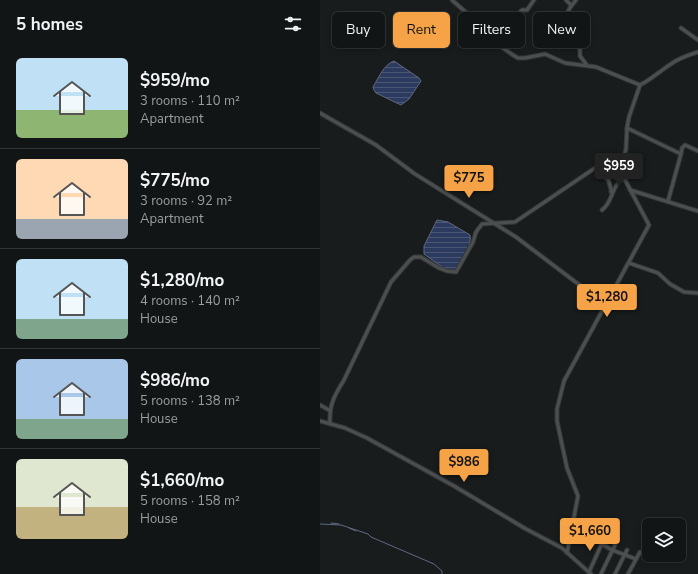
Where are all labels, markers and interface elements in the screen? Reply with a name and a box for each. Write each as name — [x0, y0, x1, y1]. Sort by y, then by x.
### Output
chip: Buy — [332, 12, 385, 48]
chip: Rent — [393, 12, 450, 48]
chip: Filters — [458, 12, 525, 48]
chip: New — [533, 12, 590, 48]
text: 5 homes — [16, 13, 83, 36]
icon: filters — [282, 13, 304, 35]
text: $959/mo — [140, 69, 210, 92]
icon: home — [48, 74, 96, 122]
text: 3 rooms · 110 m² — [140, 92, 240, 110]
text: Apartment — [140, 110, 203, 128]
pin: $959 — [595, 153, 643, 187]
text: $959 — [603, 157, 635, 175]
pin: $775 — [445, 165, 493, 199]
text: $775/mo — [140, 169, 210, 192]
text: $775 — [453, 169, 485, 187]
icon: home — [48, 175, 96, 223]
text: 3 rooms · 92 m² — [140, 192, 232, 210]
text: Apartment — [140, 210, 203, 228]
text: $1,280/mo — [140, 269, 224, 292]
icon: home — [48, 275, 96, 323]
pin: $1,280 — [574, 284, 640, 318]
text: $1,280 — [586, 288, 628, 306]
text: 4 rooms · 140 m² — [140, 292, 240, 310]
text: House — [140, 310, 178, 328]
text: $986/mo — [140, 369, 210, 392]
icon: home — [48, 375, 96, 423]
text: 5 rooms · 138 m² — [140, 392, 240, 410]
text: House — [140, 410, 178, 428]
pin: $986 — [440, 449, 488, 483]
text: $986 — [448, 453, 480, 471]
text: $1,660/mo — [140, 469, 224, 492]
icon: home — [48, 475, 96, 523]
text: 5 rooms · 158 m² — [140, 492, 240, 510]
text: House — [140, 510, 178, 528]
pin: $1,660 — [557, 518, 623, 552]
map controls — [642, 518, 686, 562]
button: layers — [642, 518, 686, 562]
text: $1,660 — [569, 522, 611, 540]

